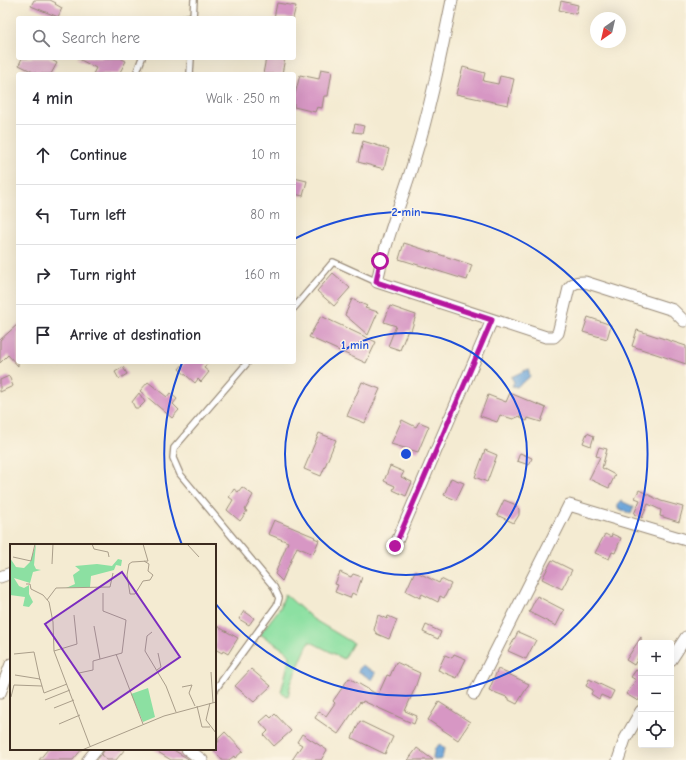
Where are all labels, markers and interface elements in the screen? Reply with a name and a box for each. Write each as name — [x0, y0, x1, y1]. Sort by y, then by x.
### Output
north arrow — [590, 12, 626, 48]
search box — [16, 16, 296, 60]
icon: search — [30, 27, 52, 49]
text: Search here — [62, 29, 140, 47]
text: 4 min — [32, 89, 73, 108]
text: Walk · 250 m — [206, 91, 280, 106]
icon: ahead — [32, 144, 54, 166]
text: Continue — [70, 146, 127, 164]
text: 10 m — [252, 147, 280, 162]
icon: left — [32, 204, 54, 226]
text: 2 min — [391, 205, 421, 219]
text: Turn left — [70, 206, 126, 224]
text: 80 m — [250, 207, 280, 222]
route start — [371, 252, 389, 270]
icon: right — [32, 264, 54, 286]
text: Turn right — [70, 266, 136, 284]
text: 160 m — [245, 267, 280, 282]
icon: arrive — [32, 324, 54, 346]
text: Arrive at destination — [70, 326, 201, 344]
text: 1 min — [341, 338, 369, 352]
centre of rings — [399, 447, 413, 461]
route end — [386, 537, 404, 555]
inset map — [10, 544, 216, 750]
map controls — [638, 640, 674, 748]
button: + — [638, 640, 674, 676]
button: − — [638, 676, 674, 712]
button: locate — [638, 712, 674, 748]

